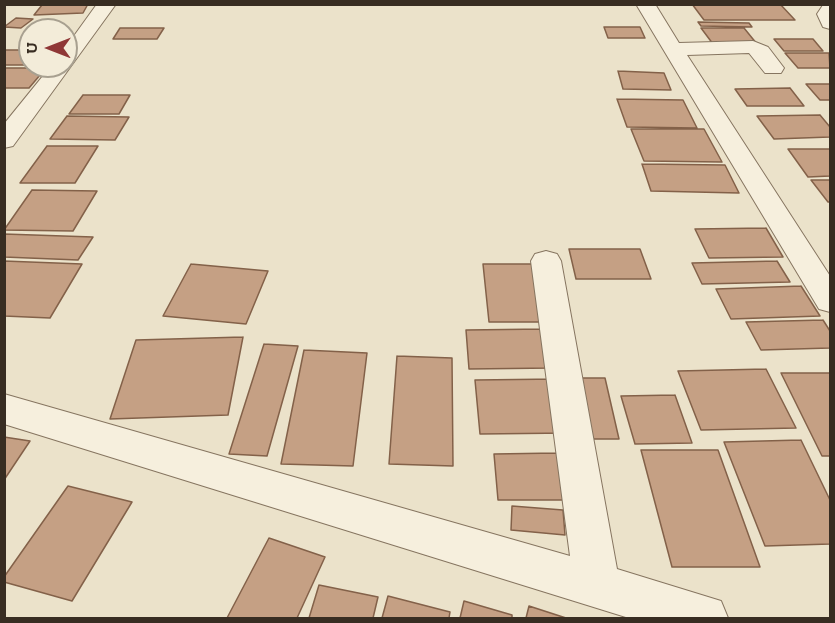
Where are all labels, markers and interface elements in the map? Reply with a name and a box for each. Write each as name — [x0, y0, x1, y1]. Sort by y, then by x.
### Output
north arrow — [18, 18, 78, 78]
text: U — [22, 42, 41, 54]

